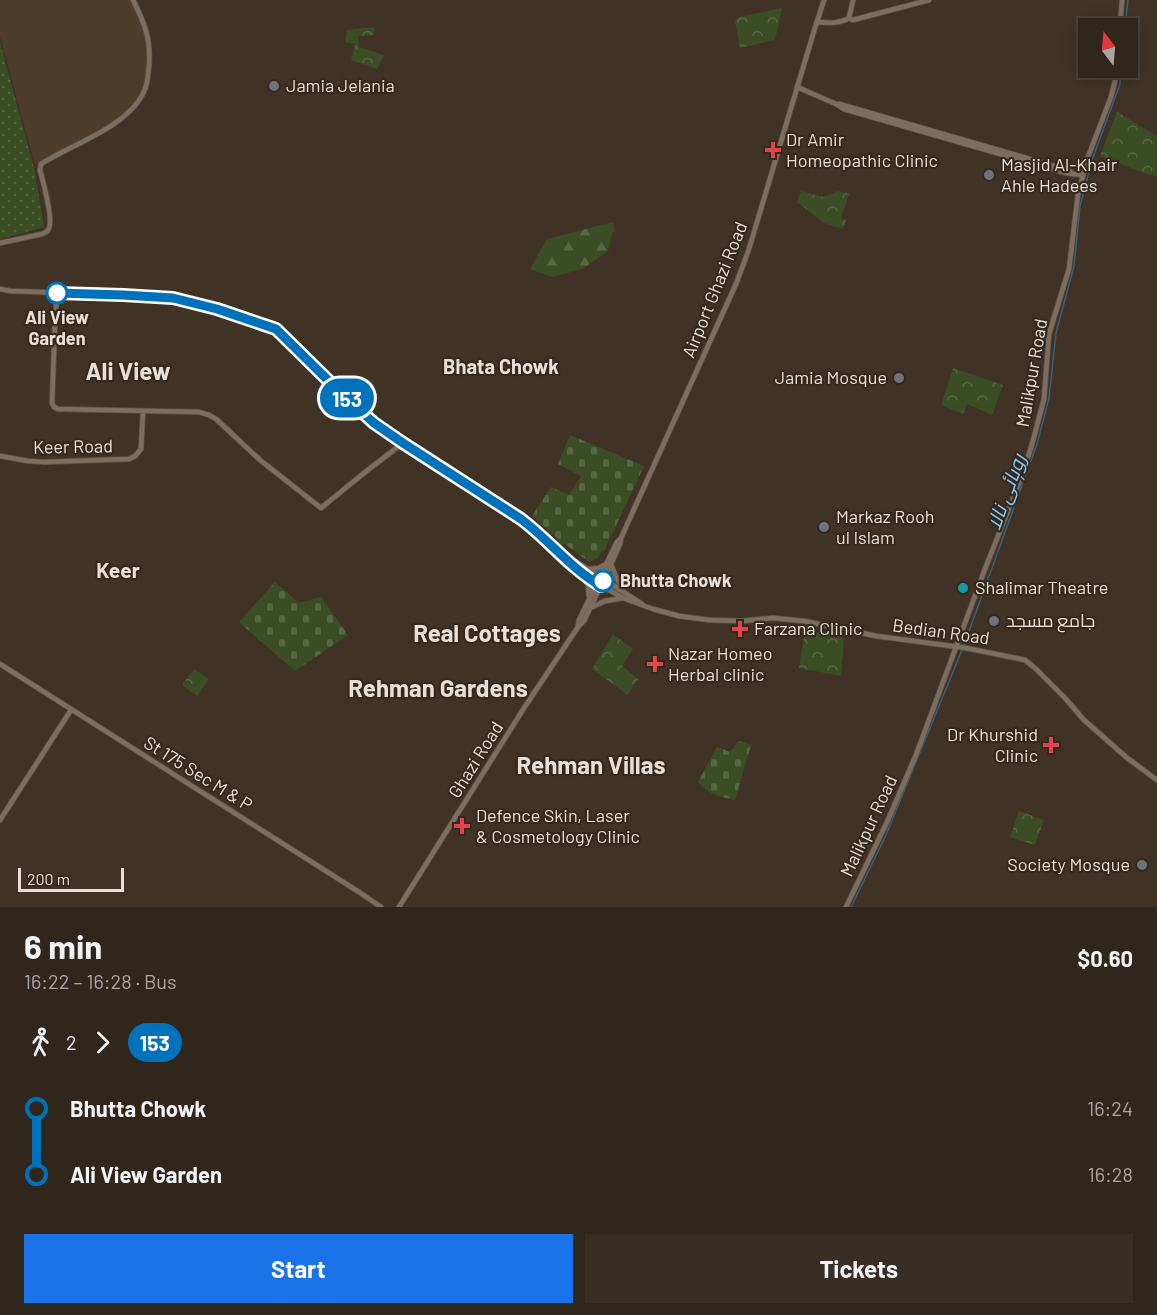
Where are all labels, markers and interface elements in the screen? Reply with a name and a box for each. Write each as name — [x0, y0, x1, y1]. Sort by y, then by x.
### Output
north arrow — [1078, 18, 1138, 78]
map controls — [1078, 18, 1138, 78]
place label: Jamia Jelania — [286, 74, 395, 96]
marker: Jamia Jelania — [267, 79, 281, 93]
place label: Dr Amir Homeopathic Clinic — [786, 128, 938, 171]
marker: Dr Amir Homeopathic Clinic — [764, 141, 782, 159]
place label: Masjid Al-Khair Ahle Hadees — [1001, 153, 1118, 196]
marker: Masjid Al-Khair Ahle Hadees — [982, 168, 996, 182]
street label: Airport Ghazi Road — [677, 218, 751, 361]
marker: Ali View Garden — [46, 282, 68, 304]
place label: Ali View Garden — [25, 306, 89, 349]
street label: Malikpur Road — [1011, 317, 1051, 429]
district label: Bhata Chowk — [443, 354, 559, 378]
district label: Ali View — [85, 356, 171, 385]
place label: Jamia Mosque — [775, 366, 887, 388]
marker: Jamia Mosque — [892, 371, 906, 385]
line badge: 153 — [312, 378, 382, 418]
text: 153 — [332, 386, 362, 411]
street label: Keer Road — [33, 434, 113, 458]
water label: روہائی نالا — [980, 449, 1032, 533]
place label: Markaz Rooh ul Islam — [836, 505, 935, 548]
marker: Markaz Rooh ul Islam — [817, 520, 831, 534]
district label: Keer — [96, 557, 140, 582]
place label: Bhutta Chowk — [620, 569, 732, 591]
marker: Bhutta Chowk — [592, 570, 614, 592]
place label: Shalimar Theatre — [975, 576, 1108, 598]
marker: Shalimar Theatre — [956, 581, 970, 595]
place label: جامع مسجد — [1006, 609, 1095, 633]
street label: Bedian Road — [891, 613, 991, 649]
marker: جامع مسجد — [987, 614, 1001, 628]
place label: Farzana Clinic — [754, 617, 862, 639]
district label: Real Cottages — [413, 618, 561, 647]
marker: Farzana Clinic — [731, 620, 749, 638]
place label: Nazar Homeo Herbal clinic — [668, 642, 772, 685]
marker: Nazar Homeo Herbal clinic — [646, 655, 664, 673]
district label: Rehman Gardens — [348, 673, 528, 702]
street label: Ghazi Road — [443, 717, 507, 802]
place label: Dr Khurshid Clinic — [947, 723, 1038, 766]
street label: St 175 Sec M & P — [140, 731, 257, 815]
marker: Dr Khurshid Clinic — [1042, 736, 1060, 754]
district label: Rehman Villas — [517, 750, 665, 779]
street label: Malikpur Road — [835, 771, 901, 880]
place label: Defence Skin, Laser & Cosmetology Clinic — [476, 804, 640, 847]
marker: Defence Skin, Laser & Cosmetology Clinic — [453, 817, 471, 835]
place label: Society Mosque — [1007, 853, 1130, 875]
marker: Society Mosque — [1135, 858, 1149, 872]
scale bar — [18, 865, 124, 892]
text: 200 m — [27, 869, 70, 888]
text: 6 min — [24, 926, 102, 966]
text: $0.60 — [1078, 945, 1133, 971]
text: 16:22 – 16:28 · Bus — [24, 969, 177, 993]
icon: walk — [24, 1026, 57, 1059]
icon: forward — [86, 1026, 119, 1059]
text: 2 — [66, 1030, 77, 1054]
text: 153 — [140, 1030, 170, 1055]
text: Bhutta Chowk — [70, 1095, 206, 1121]
text: 16:24 — [1087, 1096, 1133, 1120]
text: Ali View Garden — [70, 1161, 222, 1187]
text: 16:28 — [1088, 1162, 1133, 1186]
button: Start — [24, 1234, 573, 1303]
button: Tickets — [585, 1234, 1133, 1303]

